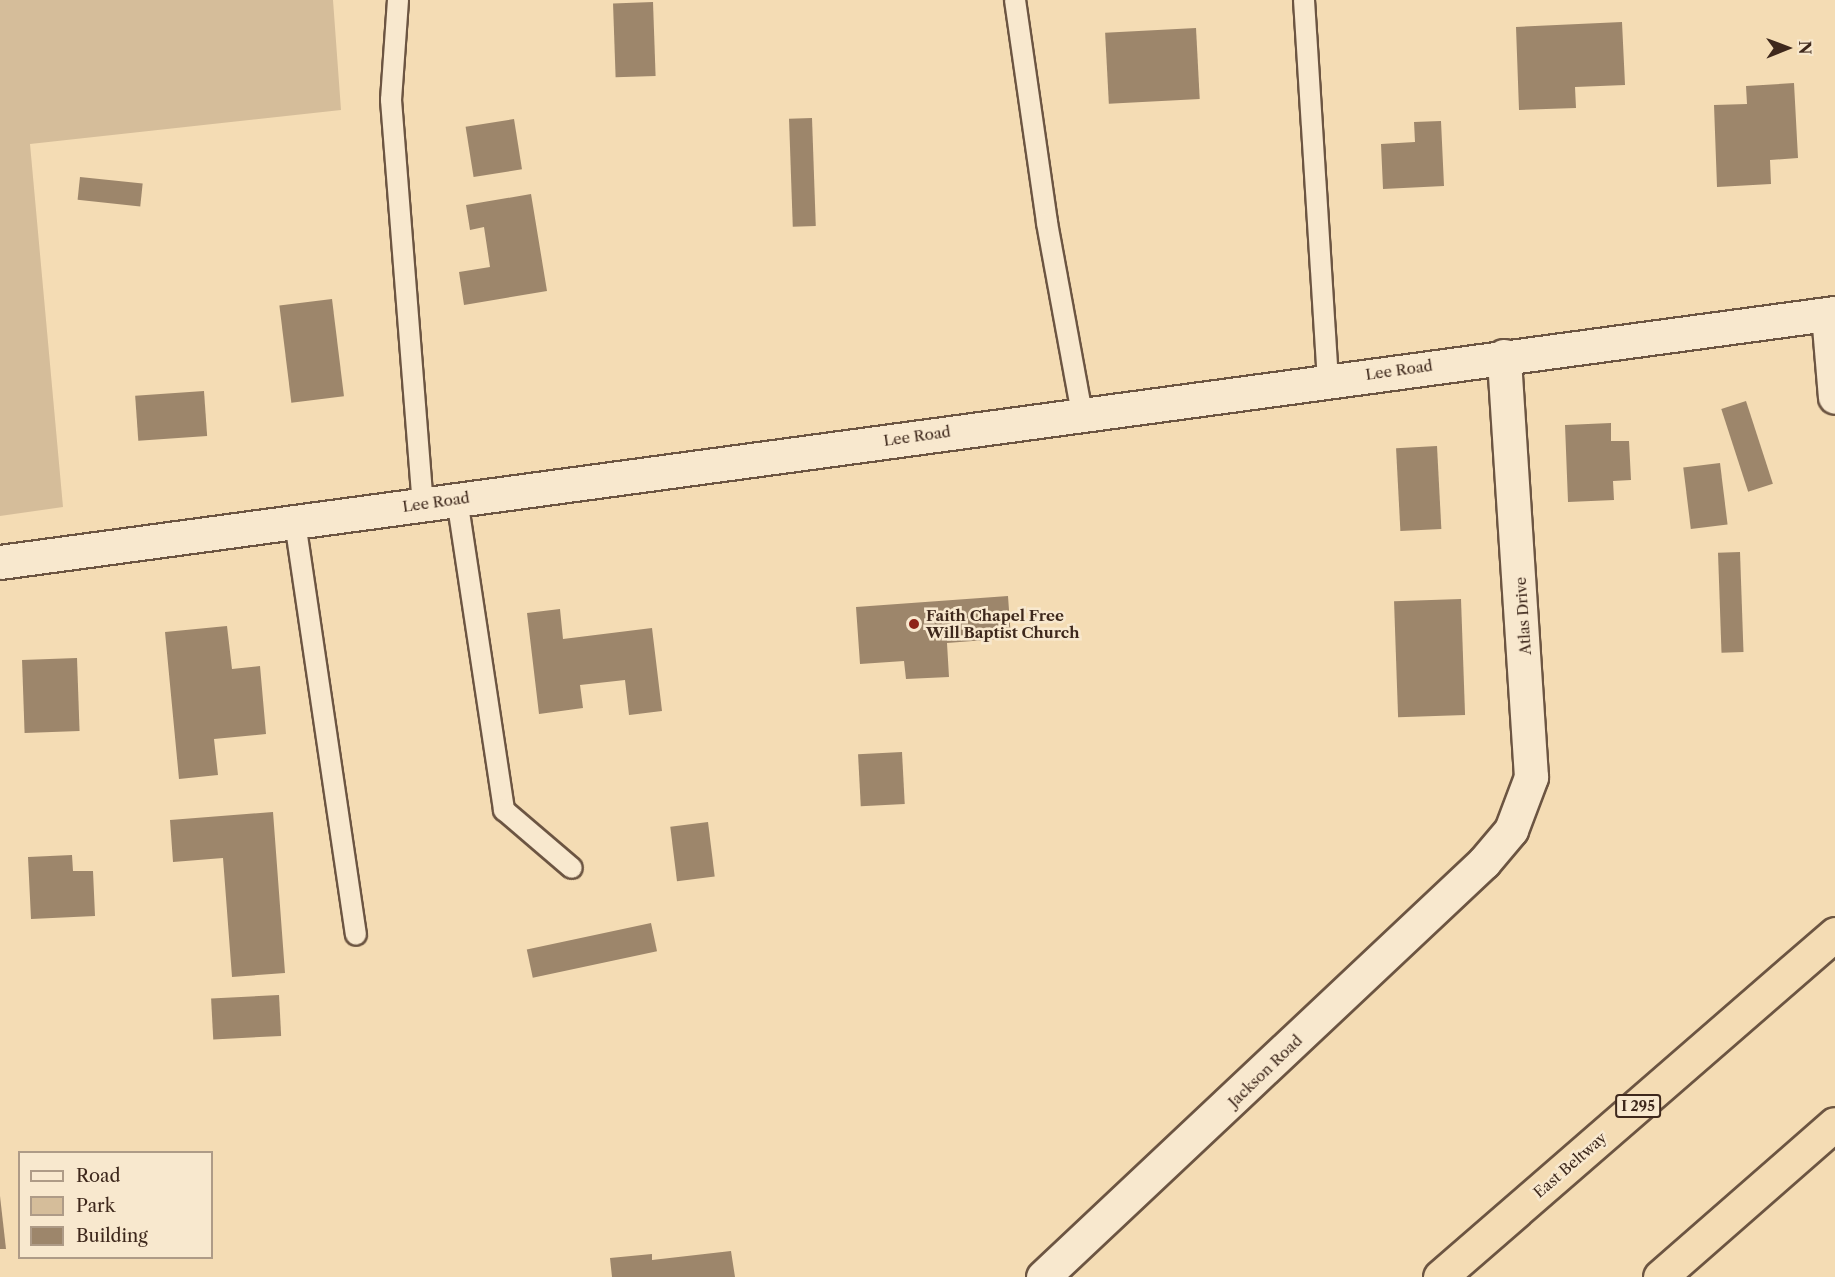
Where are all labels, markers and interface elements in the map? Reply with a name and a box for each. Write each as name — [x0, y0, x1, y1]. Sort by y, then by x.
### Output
north arrow — [1757, 18, 1817, 78]
text: N — [1795, 41, 1815, 55]
street label: Lee Road — [1364, 356, 1434, 384]
street label: Lee Road — [882, 422, 952, 450]
street label: Lee Road — [401, 488, 471, 516]
street label: Atlas Drive — [1511, 576, 1535, 656]
place label: Faith Chapel Free Will Baptist Church — [926, 606, 1079, 641]
marker: Faith Chapel Free Will Baptist Church — [907, 617, 921, 631]
street label: Jackson Road — [1224, 1031, 1306, 1111]
road number: I 295 — [1614, 1095, 1662, 1117]
street label: East Beltway — [1530, 1129, 1610, 1201]
legend — [18, 1151, 213, 1259]
text: Road — [76, 1165, 121, 1187]
text: Park — [76, 1195, 115, 1217]
text: Building — [76, 1225, 148, 1247]

